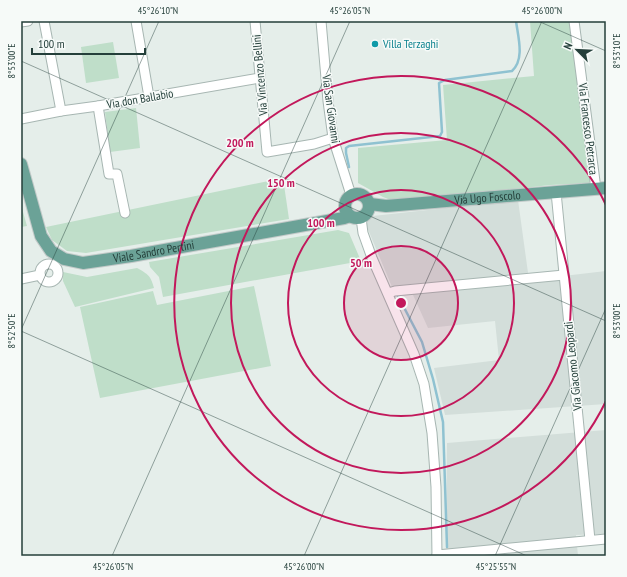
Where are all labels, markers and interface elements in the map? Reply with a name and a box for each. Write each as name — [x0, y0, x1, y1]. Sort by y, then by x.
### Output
text: 45°26'10"N — [138, 4, 178, 17]
text: 45°26'05"N — [330, 4, 370, 17]
text: 45°26'00"N — [522, 4, 562, 17]
scale bar — [32, 30, 145, 56]
north arrow — [557, 30, 597, 70]
street label: Via Vincenzo Bellini — [248, 34, 271, 117]
text: 8°53'10"E — [610, 34, 623, 68]
text: 100 m — [38, 36, 65, 51]
place label: Villa Terzaghi — [382, 36, 438, 51]
marker: Villa Terzaghi — [370, 39, 380, 49]
text: N — [560, 40, 575, 51]
text: 8°53'00"E — [5, 44, 18, 78]
street label: Via San Giovanni — [319, 73, 344, 144]
street label: Via Francesco Petrarca — [575, 81, 602, 176]
street label: Via don Ballabio — [104, 85, 174, 112]
text: 200 m — [226, 135, 254, 150]
text: 150 m — [267, 175, 295, 190]
street label: Via Ugo Foscolo — [453, 187, 521, 207]
text: 100 m — [307, 215, 335, 230]
street label: Viale Sandro Pertini — [111, 237, 195, 266]
text: 50 m — [350, 255, 372, 270]
centre of rings — [394, 296, 408, 310]
text: 8°53'00"E — [610, 304, 623, 338]
text: 8°52'50"E — [5, 314, 18, 348]
street label: Via Giacomo Leopardi — [560, 321, 585, 412]
text: 45°26'05"N — [93, 560, 133, 573]
text: 45°26'00"N — [284, 560, 324, 573]
text: 45°25'55"N — [476, 560, 516, 573]

